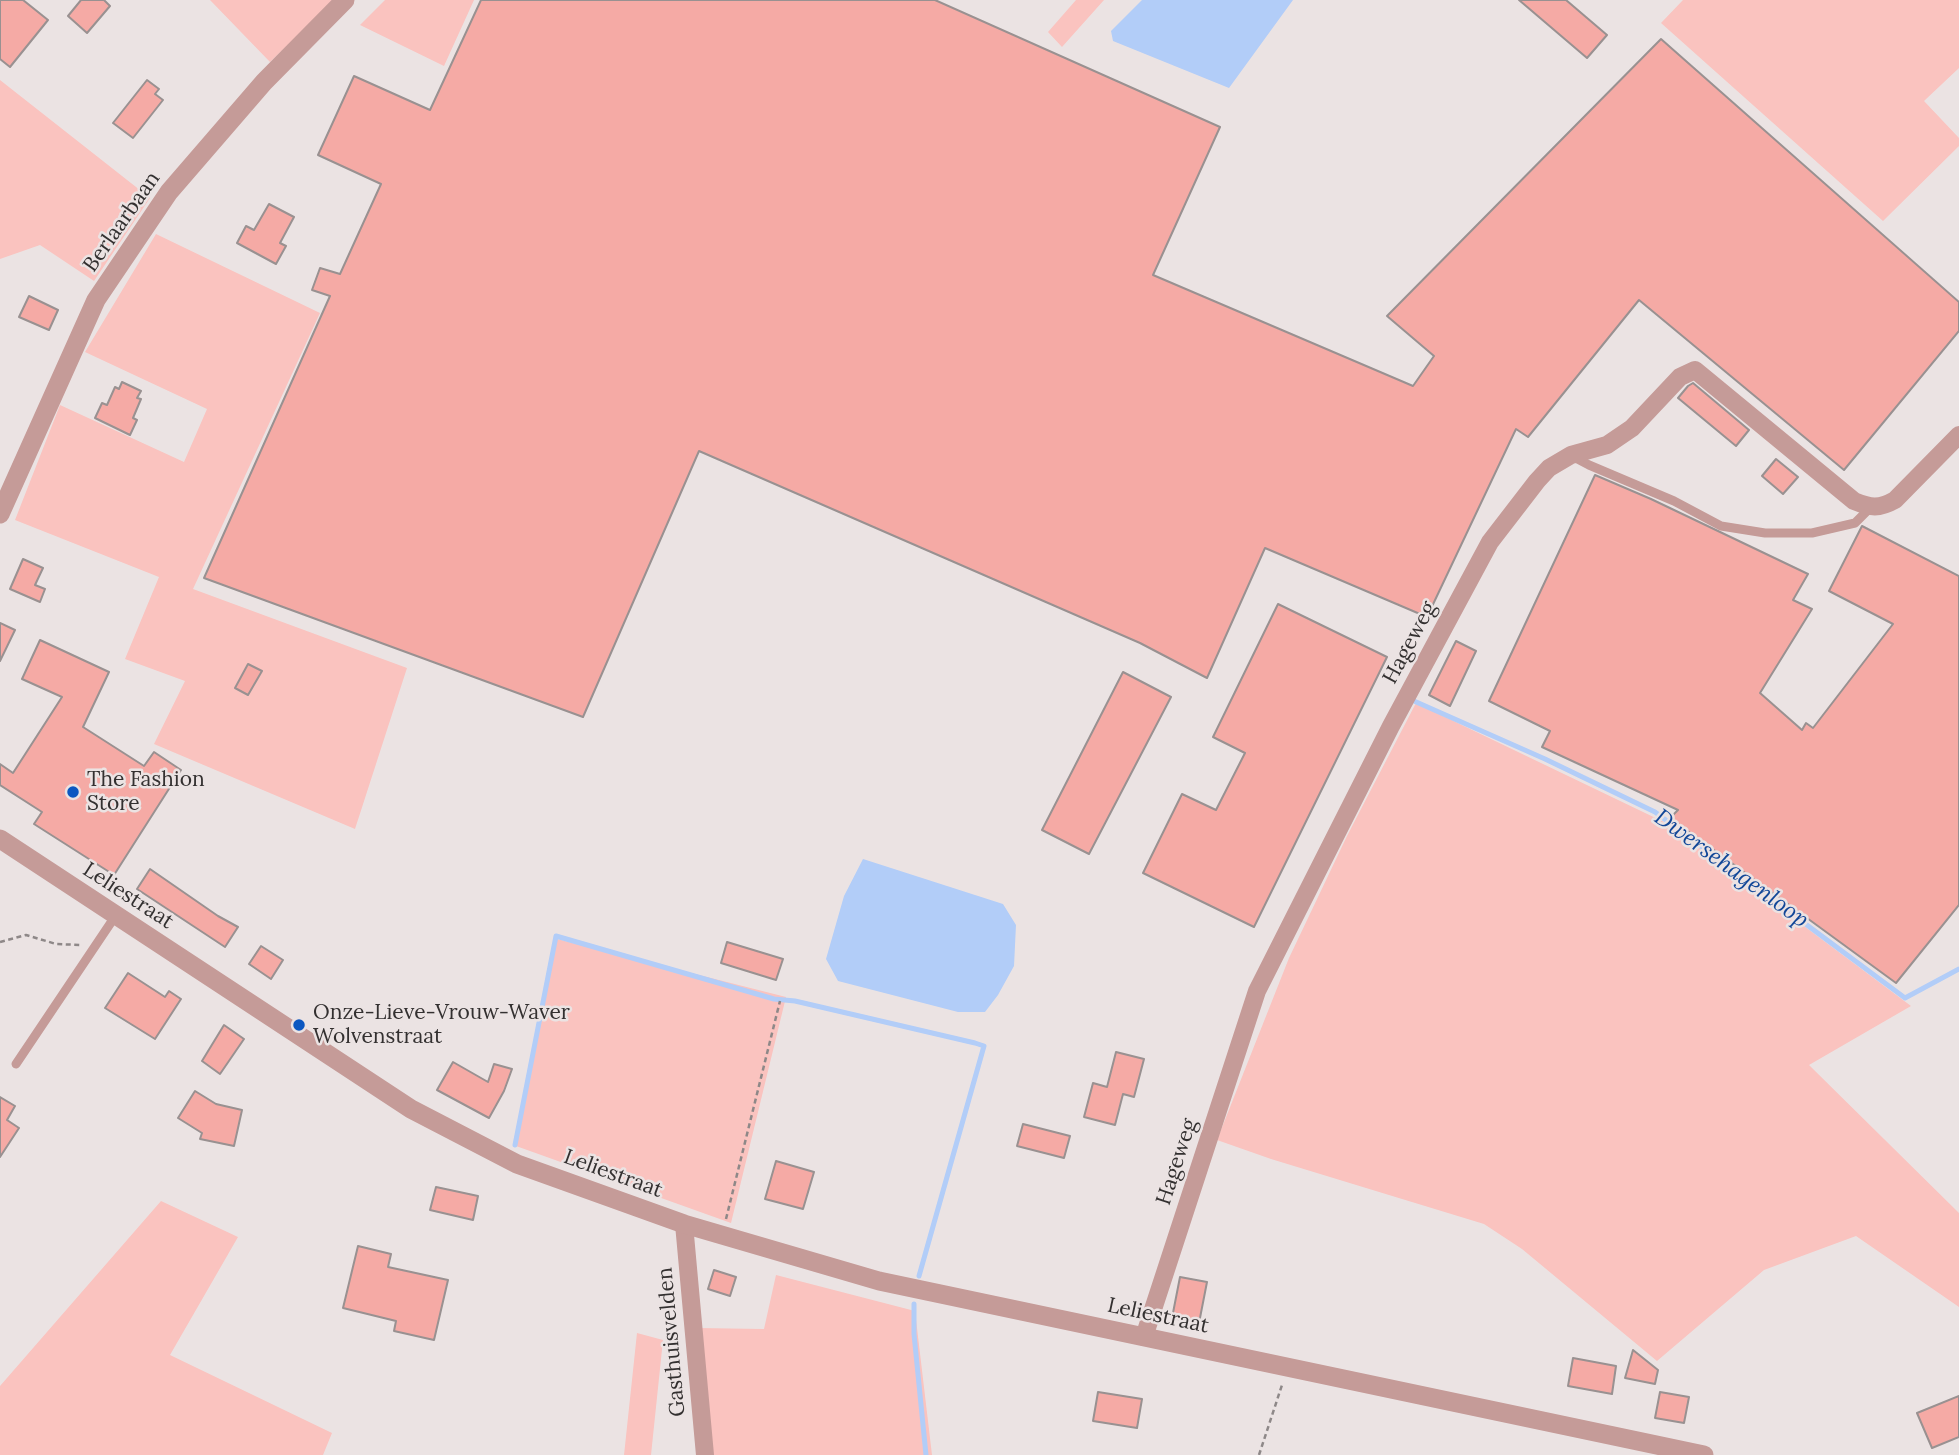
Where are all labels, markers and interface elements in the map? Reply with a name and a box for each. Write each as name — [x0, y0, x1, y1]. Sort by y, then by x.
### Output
street label: Berlaarbaan — [78, 167, 166, 277]
street label: Hageweg — [1378, 598, 1442, 688]
place label: The Fashion Store — [87, 767, 205, 817]
marker: The Fashion Store — [65, 784, 81, 800]
water label: Dwersehagenloop — [1648, 804, 1814, 934]
street label: Leliestraat — [78, 857, 178, 935]
place label: Onze-Lieve-Vrouw-Waver Wolvenstraat — [313, 1000, 570, 1050]
marker: Onze-Lieve-Vrouw-Waver Wolvenstraat — [291, 1017, 307, 1033]
street label: Hageweg — [1151, 1116, 1203, 1208]
street label: Leliestraat — [560, 1145, 666, 1203]
street label: Gasthuisvelden — [653, 1266, 691, 1418]
street label: Leliestraat — [1105, 1293, 1211, 1339]

